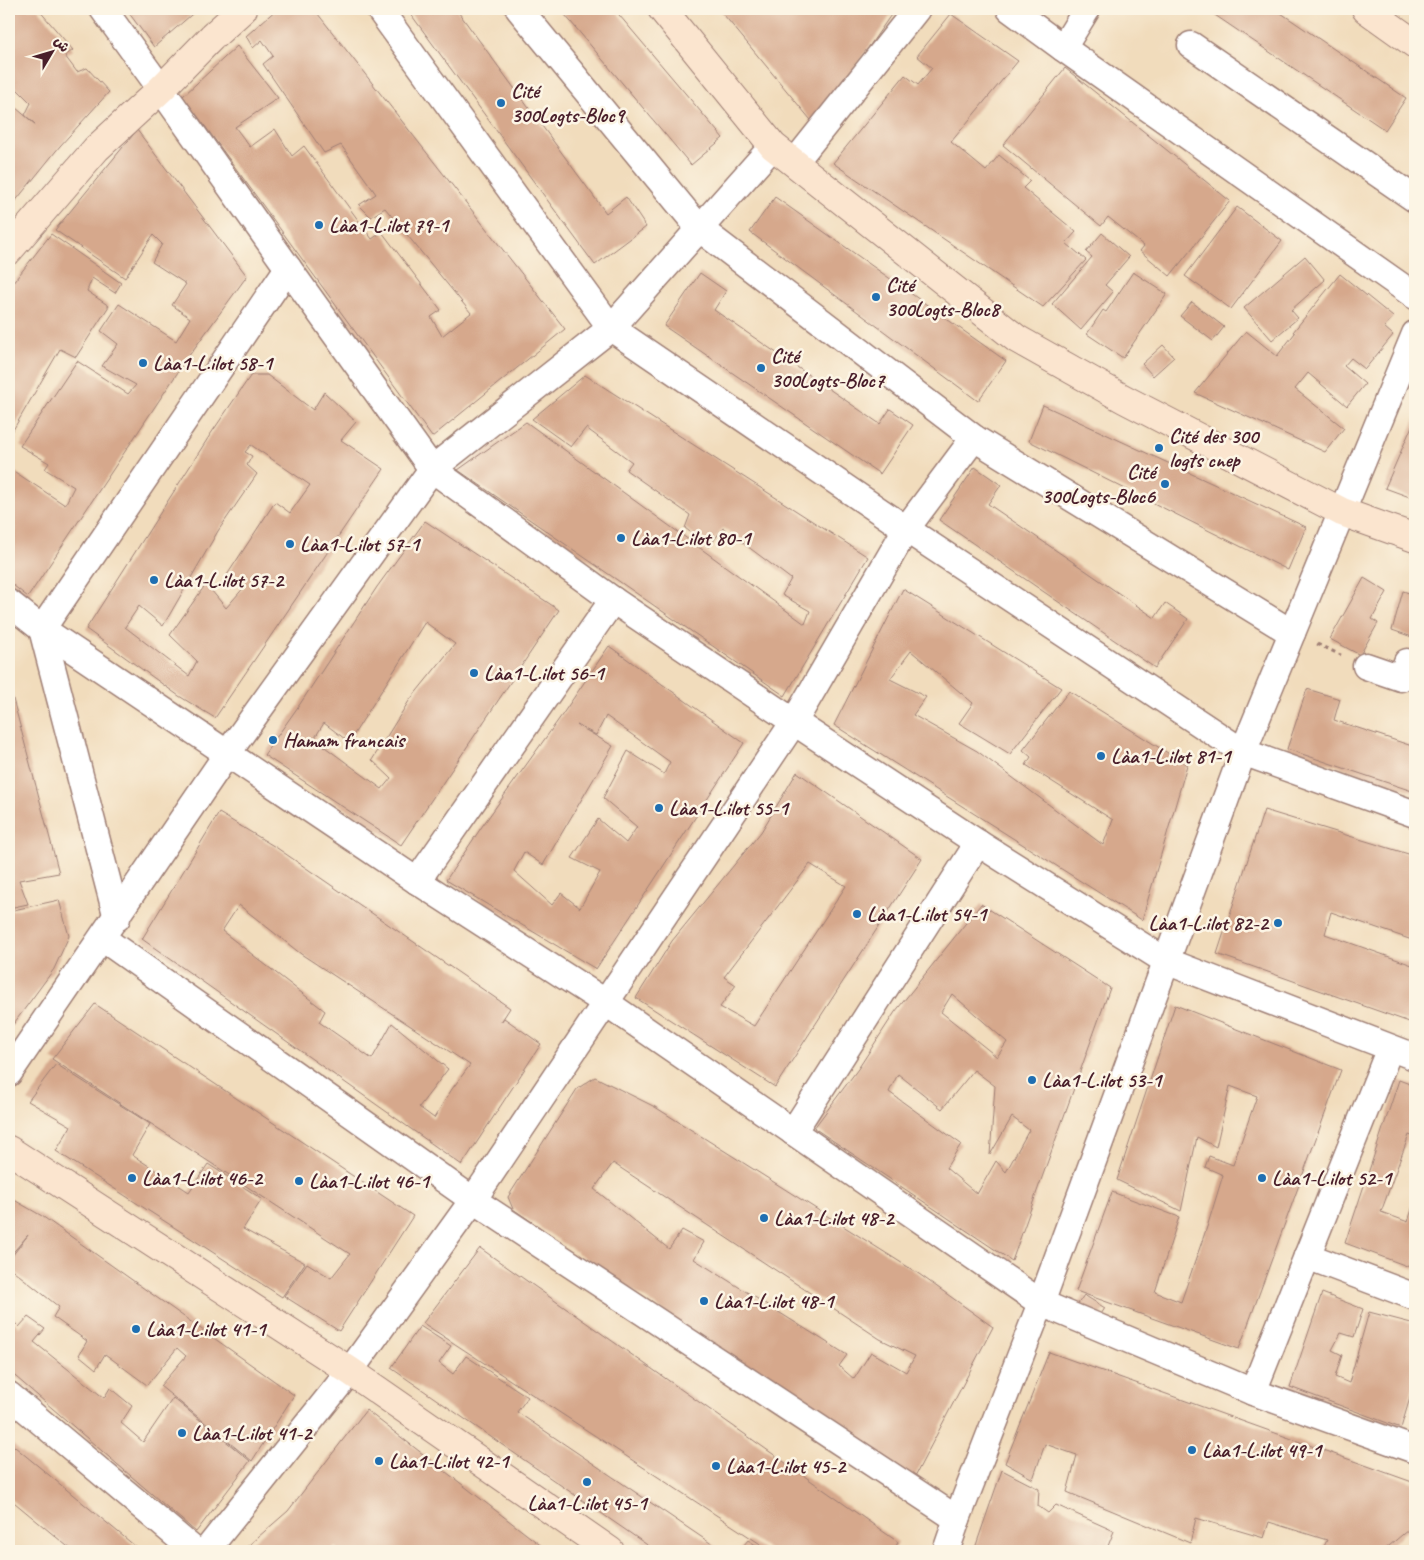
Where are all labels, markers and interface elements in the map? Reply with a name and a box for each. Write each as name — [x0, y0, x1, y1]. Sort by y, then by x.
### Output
north arrow — [28, 28, 78, 78]
text: ش — [50, 33, 73, 56]
place label: Cité 300Logts-Bloc9 — [511, 78, 627, 128]
marker: Cité 300Logts-Bloc9 — [495, 97, 507, 109]
place label: Làa1-L.ilot 79-1 — [329, 212, 451, 238]
marker: Làa1-L.ilot 79-1 — [313, 219, 325, 231]
place label: Cité 300Logts-Bloc8 — [886, 272, 1002, 322]
marker: Cité 300Logts-Bloc8 — [870, 291, 882, 303]
place label: Cité 300Logts-Bloc7 — [771, 343, 887, 393]
place label: Làa1-L.ilot 58-1 — [153, 350, 275, 376]
marker: Làa1-L.ilot 58-1 — [137, 357, 149, 369]
marker: Cité 300Logts-Bloc7 — [755, 362, 767, 374]
place label: Cité des 300 logts cnep — [1169, 423, 1261, 473]
marker: Cité des 300 logts cnep — [1153, 442, 1165, 454]
place label: Cité 300Logts-Bloc6 — [1041, 459, 1158, 509]
marker: Cité 300Logts-Bloc6 — [1159, 478, 1171, 490]
place label: Làa1-L.ilot 80-1 — [631, 525, 753, 551]
place label: Làa1-L.ilot 57-1 — [300, 531, 422, 557]
marker: Làa1-L.ilot 80-1 — [615, 532, 627, 544]
marker: Làa1-L.ilot 57-1 — [284, 538, 296, 550]
place label: Làa1-L.ilot 57-2 — [164, 567, 286, 593]
marker: Làa1-L.ilot 57-2 — [148, 574, 160, 586]
place label: Làa1-L.ilot 56-1 — [484, 660, 606, 686]
marker: Làa1-L.ilot 56-1 — [468, 667, 480, 679]
place label: Hamam francais — [283, 727, 407, 753]
marker: Hamam francais — [267, 734, 279, 746]
place label: Làa1-L.ilot 81-1 — [1111, 743, 1233, 769]
marker: Làa1-L.ilot 81-1 — [1095, 750, 1107, 762]
place label: Làa1-L.ilot 55-1 — [669, 795, 790, 821]
marker: Làa1-L.ilot 55-1 — [653, 802, 665, 814]
place label: Làa1-L.ilot 54-1 — [867, 901, 989, 927]
marker: Làa1-L.ilot 54-1 — [851, 908, 863, 920]
place label: Làa1-L.ilot 82-2 — [1148, 910, 1271, 936]
marker: Làa1-L.ilot 82-2 — [1272, 917, 1284, 929]
place label: Làa1-L.ilot 53-1 — [1042, 1067, 1164, 1093]
marker: Làa1-L.ilot 53-1 — [1026, 1074, 1038, 1086]
place label: Làa1-L.ilot 46-2 — [142, 1165, 265, 1191]
place label: Làa1-L.ilot 52-1 — [1272, 1165, 1394, 1191]
place label: Làa1-L.ilot 46-1 — [309, 1168, 432, 1194]
marker: Làa1-L.ilot 46-2 — [126, 1172, 138, 1184]
marker: Làa1-L.ilot 52-1 — [1256, 1172, 1268, 1184]
marker: Làa1-L.ilot 46-1 — [293, 1175, 305, 1187]
place label: Làa1-L.ilot 48-2 — [774, 1205, 896, 1231]
marker: Làa1-L.ilot 48-2 — [758, 1212, 770, 1224]
place label: Làa1-L.ilot 48-1 — [714, 1288, 836, 1314]
marker: Làa1-L.ilot 48-1 — [698, 1295, 710, 1307]
place label: Làa1-L.ilot 41-1 — [146, 1316, 268, 1342]
marker: Làa1-L.ilot 41-1 — [130, 1323, 142, 1335]
place label: Làa1-L.ilot 41-2 — [192, 1420, 314, 1446]
marker: Làa1-L.ilot 41-2 — [176, 1427, 188, 1439]
place label: Làa1-L.ilot 49-1 — [1202, 1437, 1324, 1463]
marker: Làa1-L.ilot 49-1 — [1186, 1444, 1198, 1456]
place label: Làa1-L.ilot 42-1 — [389, 1448, 511, 1474]
place label: Làa1-L.ilot 45-2 — [726, 1453, 848, 1479]
marker: Làa1-L.ilot 42-1 — [373, 1455, 385, 1467]
marker: Làa1-L.ilot 45-2 — [710, 1460, 722, 1472]
marker: Làa1-L.ilot 45-1 — [581, 1476, 593, 1488]
place label: Làa1-L.ilot 45-1 — [527, 1490, 649, 1516]

